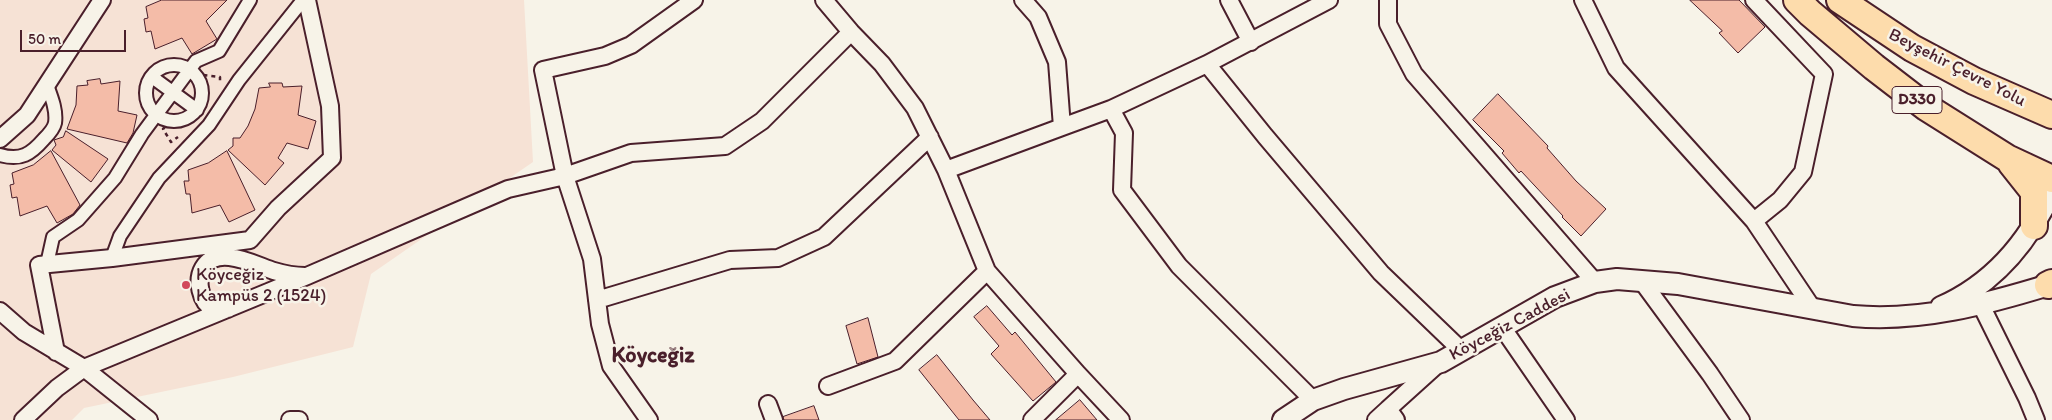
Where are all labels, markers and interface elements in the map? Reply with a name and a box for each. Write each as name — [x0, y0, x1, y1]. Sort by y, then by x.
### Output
scale bar — [22, 20, 129, 52]
street label: Beyşehir Çevre Yolu — [1885, 24, 2029, 112]
text: 50 m — [28, 30, 61, 48]
road number: D330 — [1892, 86, 1942, 114]
place label: Köyceğiz Kampüs 2 (1524) — [196, 264, 326, 306]
marker: Köyceğiz Kampüs 2 (1524) — [180, 279, 192, 291]
street label: Köyceğiz Caddesi — [1446, 284, 1574, 366]
district label: Köyceğiz — [611, 343, 695, 369]

